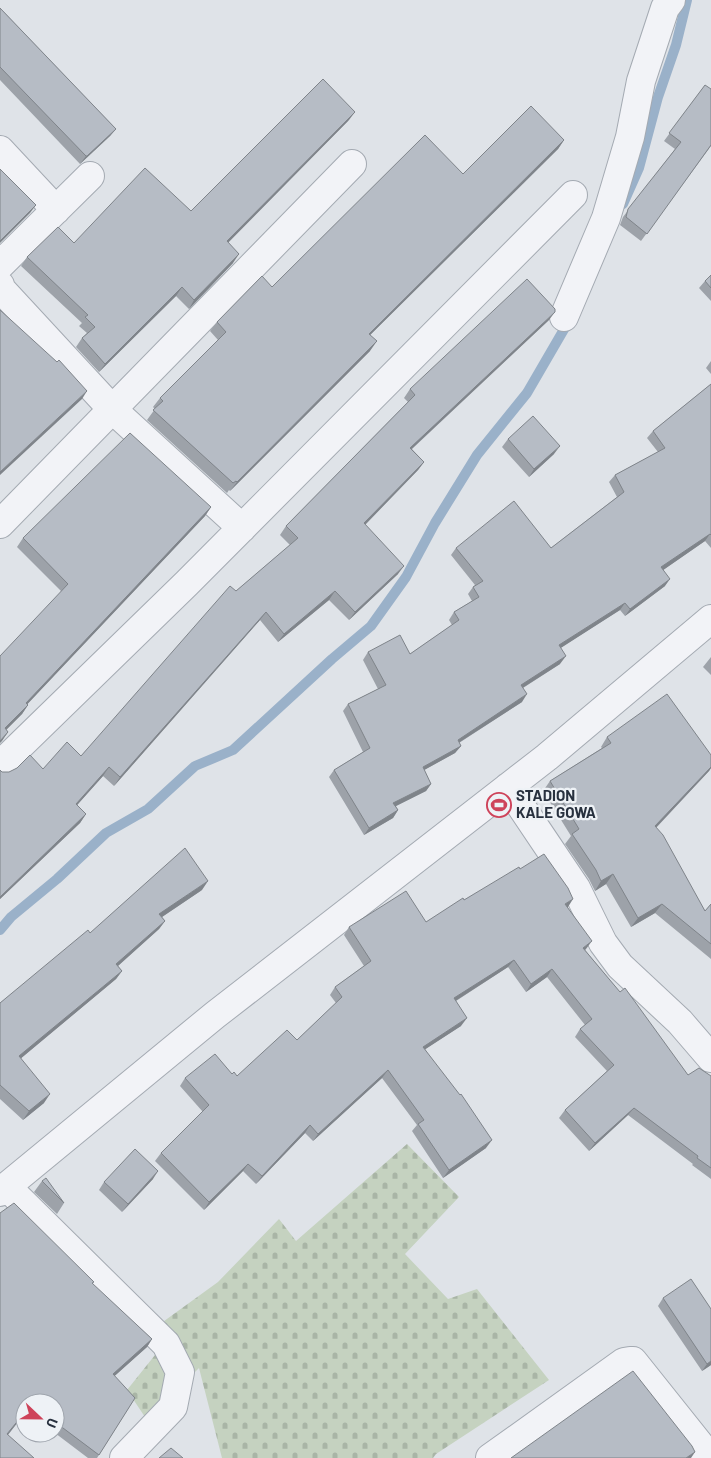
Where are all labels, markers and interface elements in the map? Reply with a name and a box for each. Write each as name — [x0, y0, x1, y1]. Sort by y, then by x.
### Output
place label: STADION KALE GOWA — [516, 786, 596, 821]
sports icon: STADION KALE GOWA — [486, 792, 512, 818]
north arrow — [15, 1393, 65, 1443]
text: U — [43, 1416, 62, 1431]

